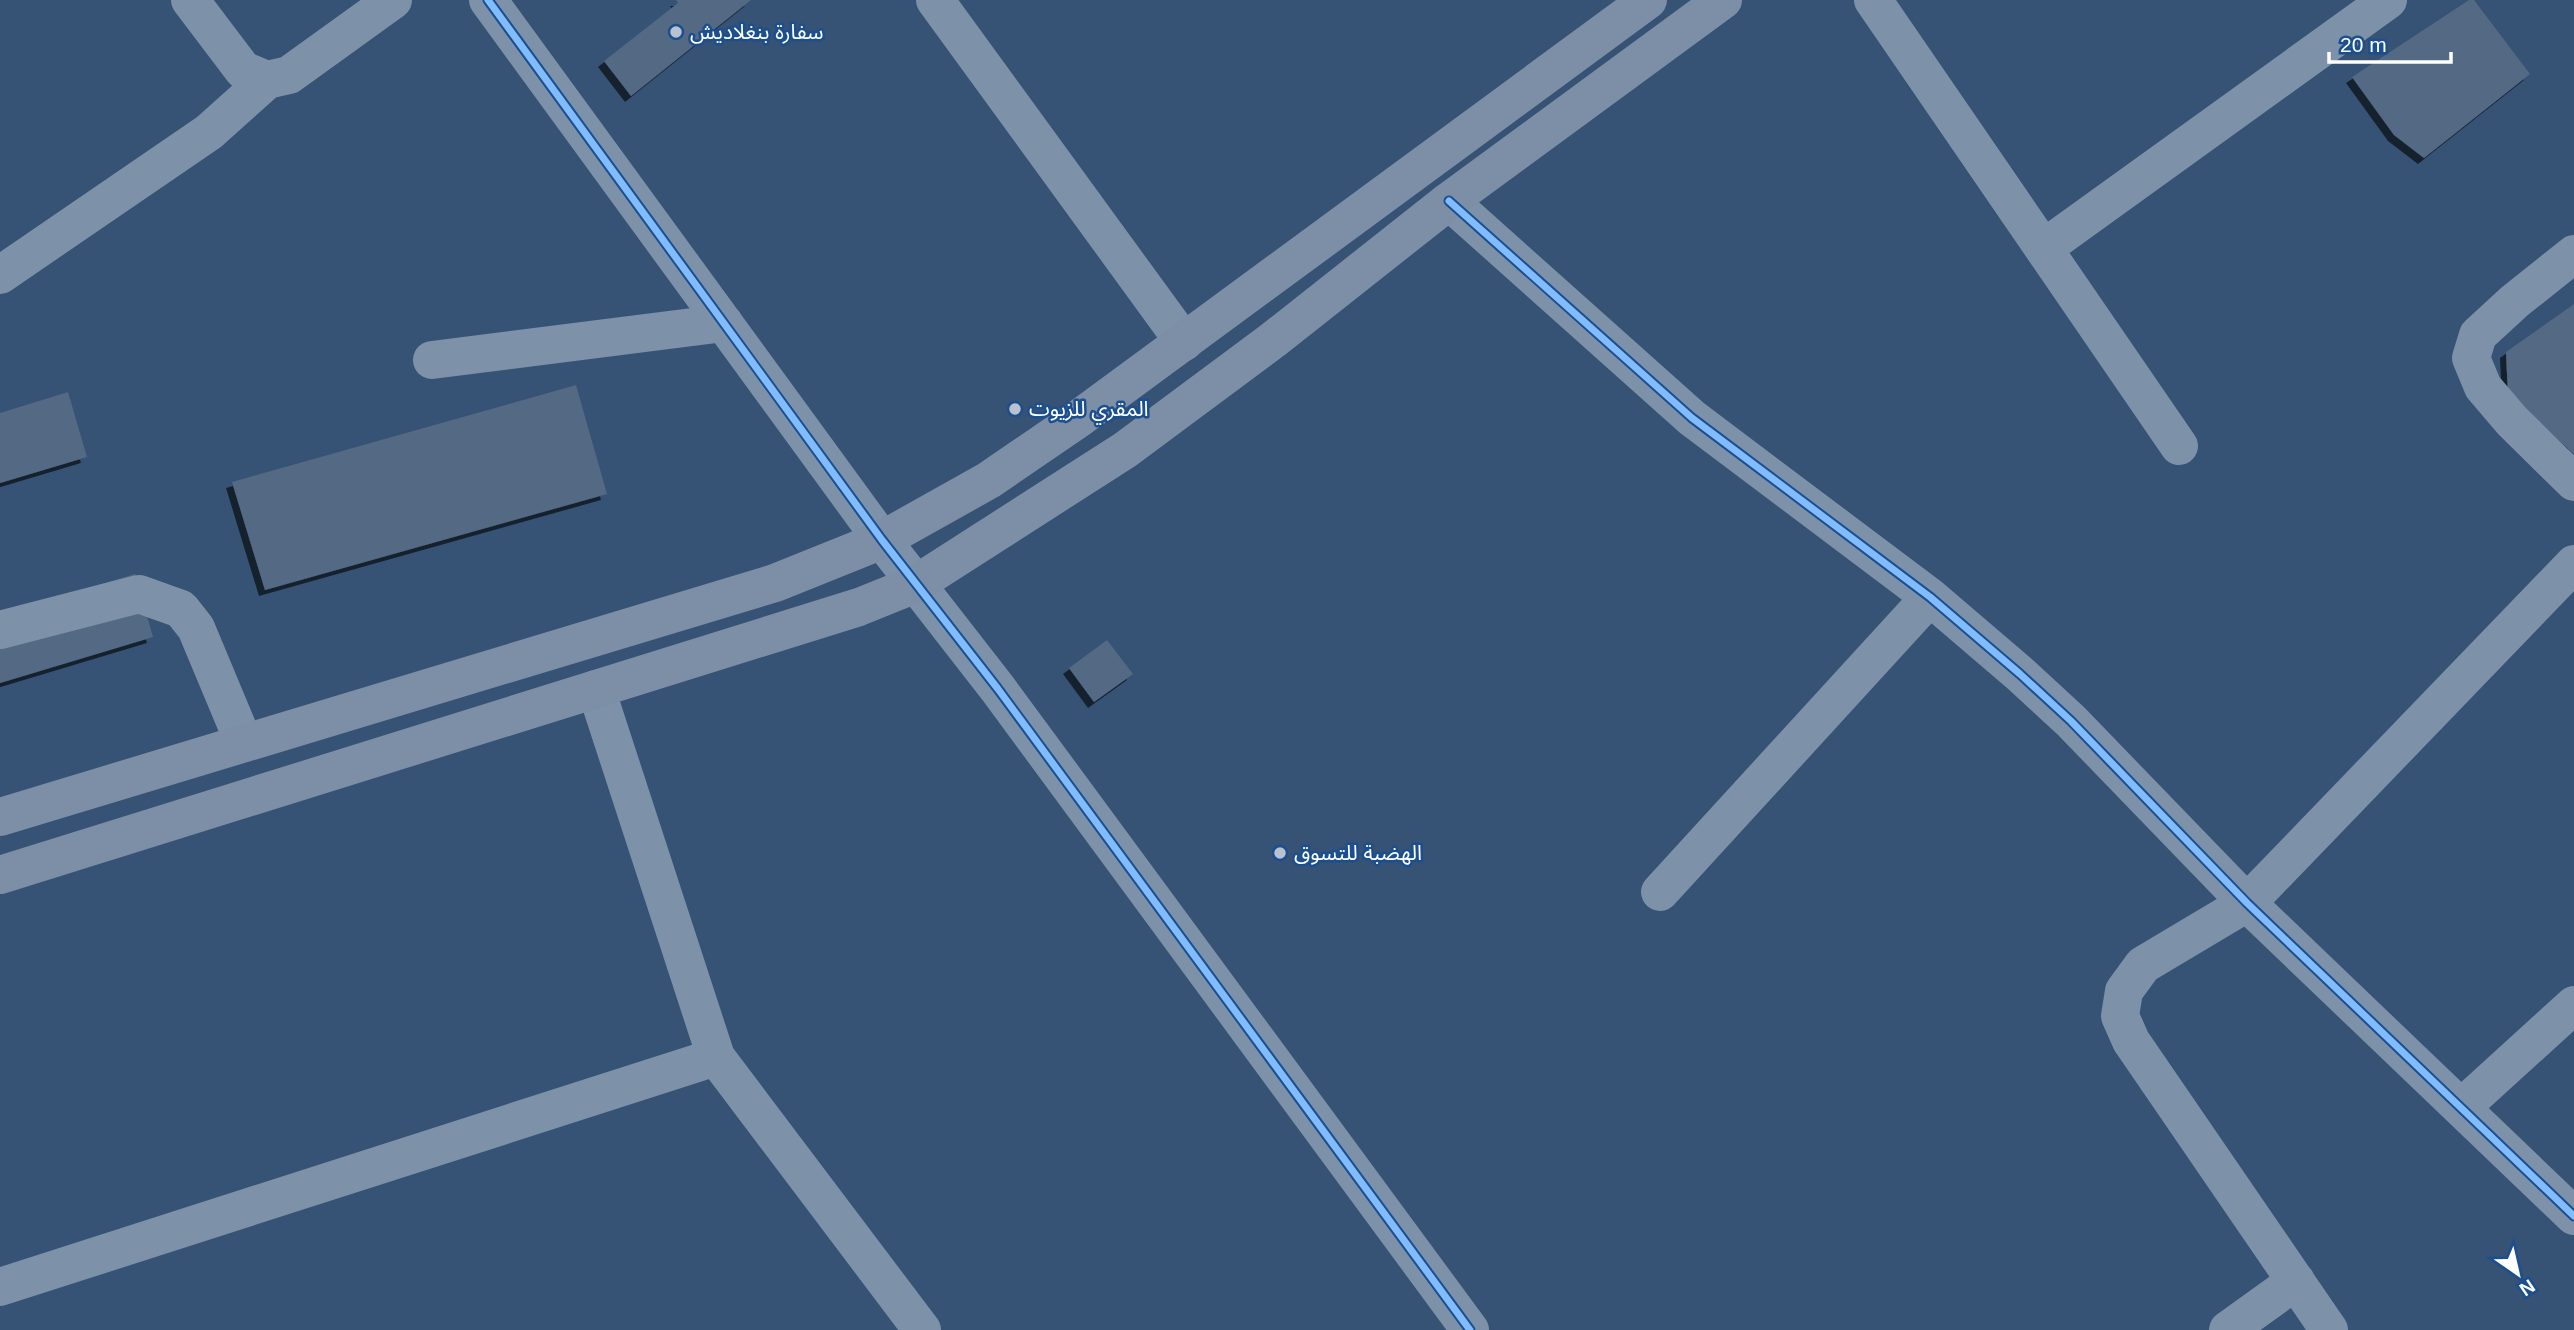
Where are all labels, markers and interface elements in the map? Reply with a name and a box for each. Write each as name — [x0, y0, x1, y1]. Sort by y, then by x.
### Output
place label: سفارة بنغلاديش — [690, 20, 824, 44]
scale bar — [2329, 21, 2452, 65]
marker: سفارة بنغلاديش — [668, 24, 684, 40]
text: 20 m — [2340, 33, 2387, 56]
place label: المقري للزيوت — [1029, 397, 1149, 425]
marker: المقري للزيوت — [1007, 401, 1023, 417]
place label: الهضبة للتسوق — [1294, 841, 1422, 865]
marker: الهضبة للتسوق — [1272, 845, 1288, 861]
north arrow — [2483, 1239, 2553, 1309]
text: N — [2516, 1275, 2539, 1300]

